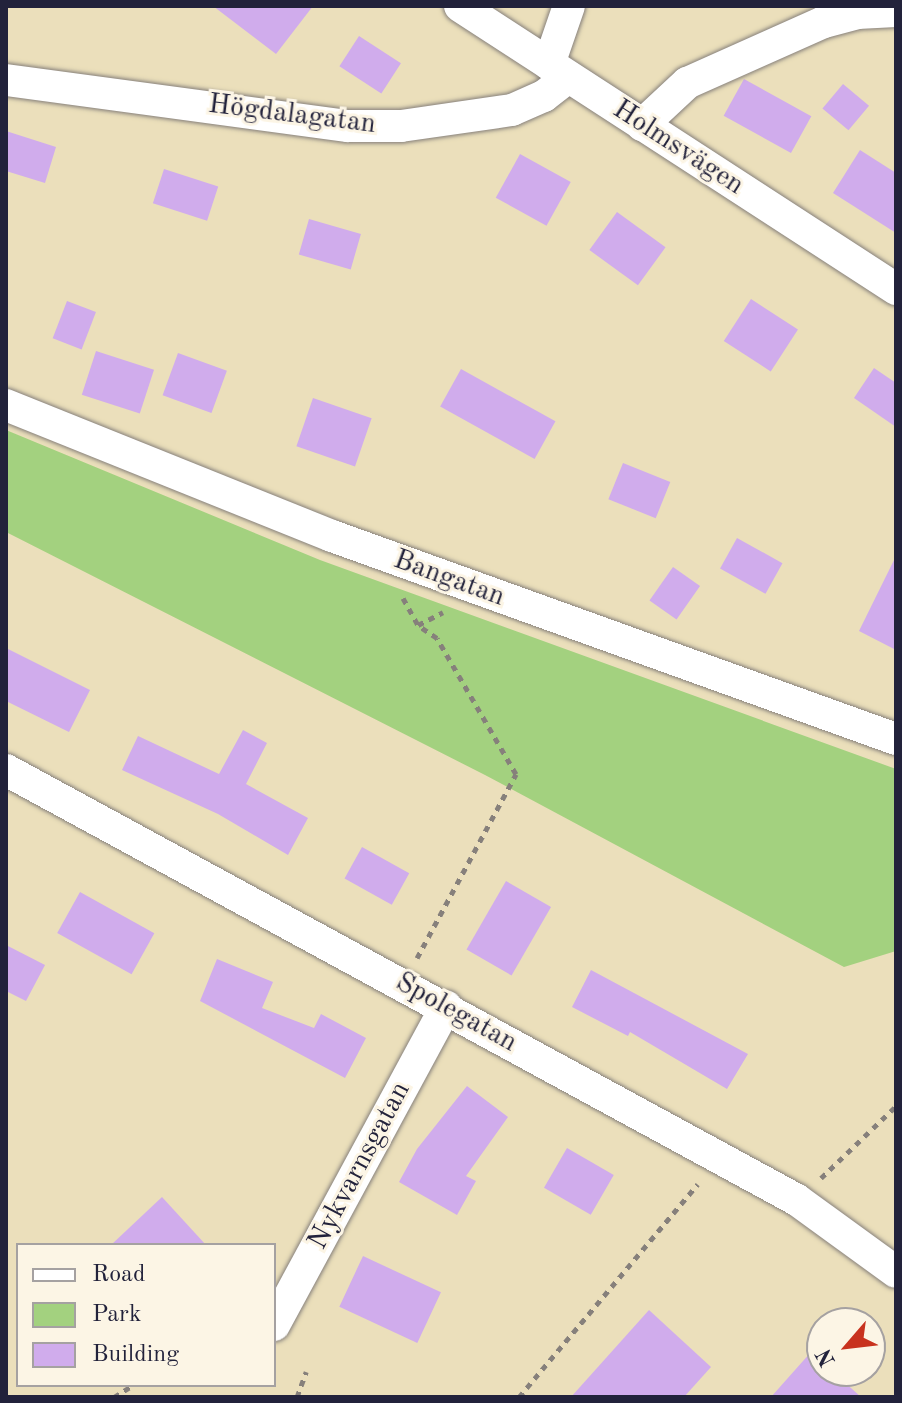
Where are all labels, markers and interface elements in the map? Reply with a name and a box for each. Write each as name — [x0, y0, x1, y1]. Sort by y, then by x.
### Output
street label: Högdalagatan — [206, 88, 378, 142]
street label: Holmsvägen — [606, 93, 750, 203]
street label: Bangatan — [389, 543, 509, 615]
street label: Spolegatan — [389, 966, 523, 1060]
street label: Nykvarnsgatan — [302, 1076, 418, 1256]
legend — [16, 1243, 276, 1387]
text: Road — [92, 1263, 145, 1287]
text: Park — [92, 1303, 141, 1327]
north arrow — [806, 1307, 886, 1387]
text: Building — [92, 1343, 179, 1367]
text: N — [813, 1345, 840, 1370]

